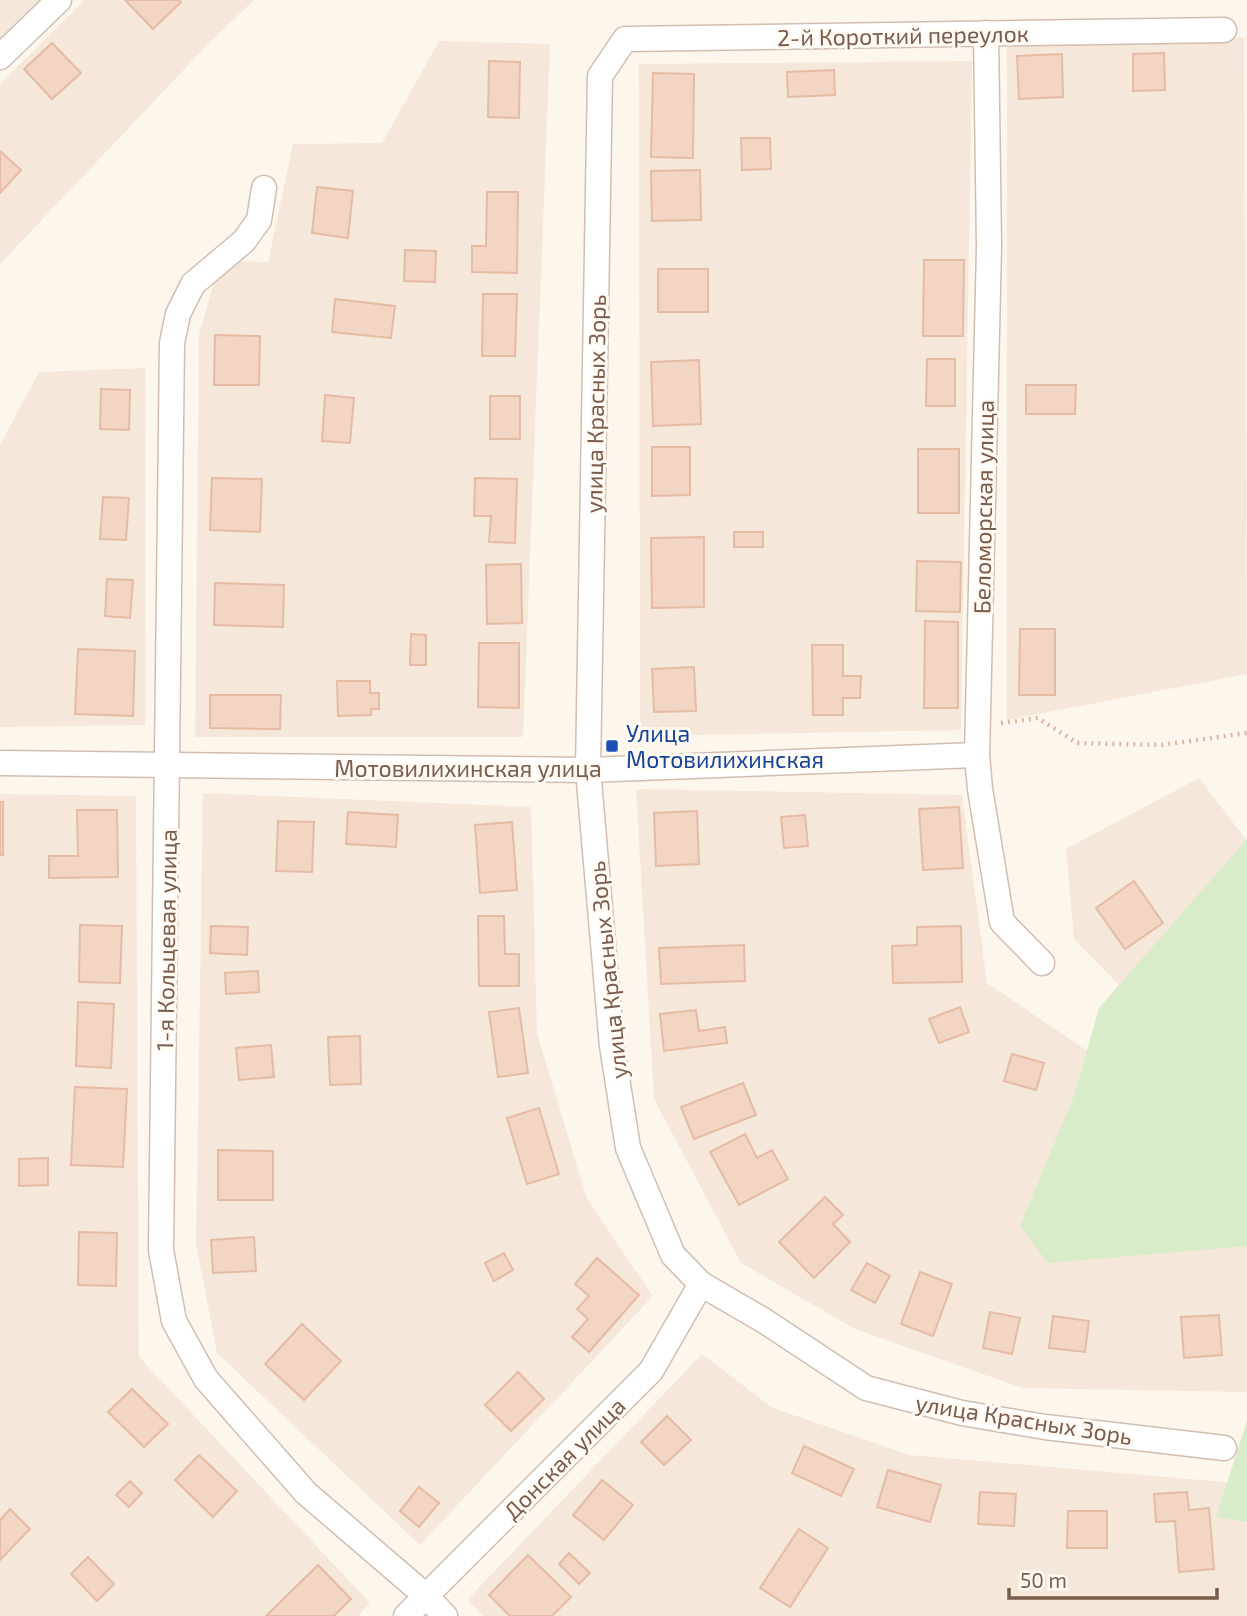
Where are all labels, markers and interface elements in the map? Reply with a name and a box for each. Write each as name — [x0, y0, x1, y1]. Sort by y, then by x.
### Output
street label: 2-й Короткий переулок — [777, 19, 1029, 52]
street label: улица Красных Зорь — [579, 294, 612, 514]
street label: Беломорская улица — [967, 400, 1000, 614]
place label: Улица Мотовилихинская — [626, 719, 824, 773]
marker: Улица Мотовилихинская — [604, 738, 620, 754]
street label: Мотовилихинская улица — [334, 754, 602, 783]
street label: 1-я Кольцевая улица — [150, 829, 183, 1051]
street label: улица Красных Зорь — [582, 860, 633, 1080]
street label: улица Красных Зорь — [914, 1388, 1134, 1451]
street label: Донская улица — [497, 1391, 631, 1525]
scale bar — [1009, 1556, 1217, 1600]
text: 50 m — [1020, 1567, 1067, 1592]

